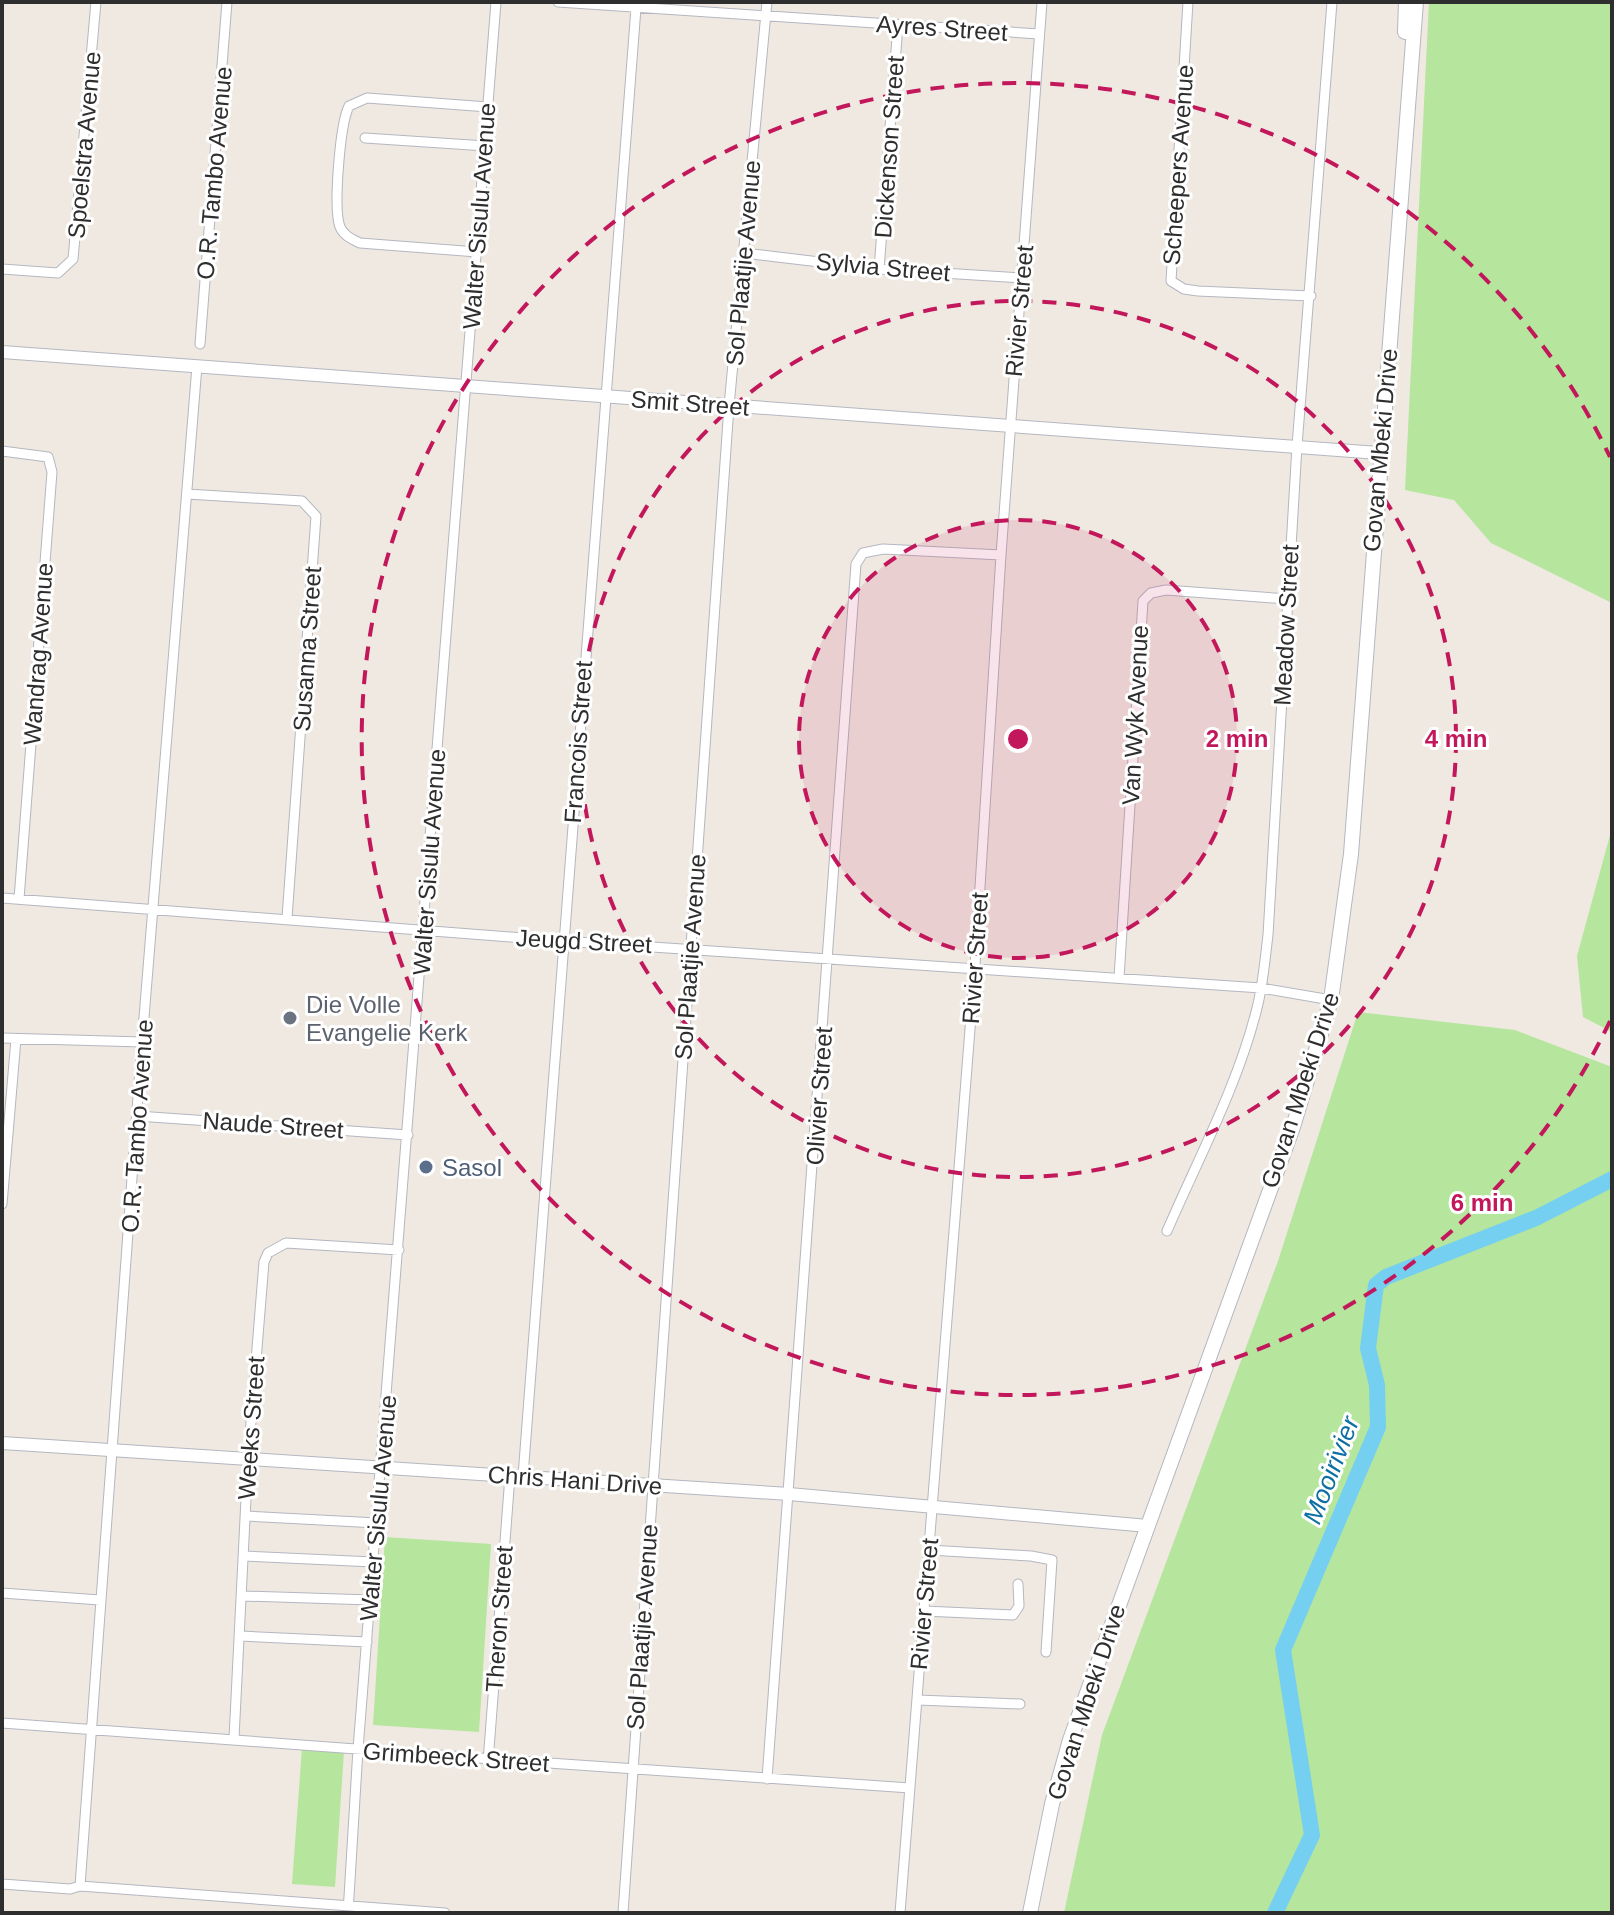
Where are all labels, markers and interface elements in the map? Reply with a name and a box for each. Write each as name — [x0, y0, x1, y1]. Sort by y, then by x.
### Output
street label: Ayres Street — [875, 10, 1009, 46]
street label: Spoelstra Avenue — [62, 50, 106, 240]
street label: Dickenson Street — [869, 55, 909, 239]
street label: Scheepers Avenue — [1158, 64, 1198, 266]
street label: O.R. Tambo Avenue — [191, 65, 237, 281]
street label: Walter Sisulu Avenue — [458, 102, 500, 330]
street label: Sol Plaatjie Avenue — [721, 159, 765, 367]
street label: Rivier Street — [1000, 244, 1038, 378]
street label: Sylvia Street — [815, 248, 952, 286]
street label: Govan Mbeki Drive — [1358, 347, 1402, 553]
street label: Smit Street — [630, 385, 750, 421]
street label: Meadow Street — [1268, 543, 1304, 706]
street label: Wandrag Avenue — [18, 562, 58, 746]
street label: Susanna Street — [288, 565, 326, 732]
street label: Van Wyk Avenue — [1117, 624, 1153, 806]
street label: Francois Street — [559, 660, 597, 824]
centre of rings — [1004, 725, 1032, 753]
text: 2 min — [1206, 725, 1268, 752]
text: 4 min — [1425, 725, 1487, 752]
street label: Walter Sisulu Avenue — [408, 748, 450, 976]
street label: Sol Plaatjie Avenue — [669, 853, 711, 1061]
street label: Rivier Street — [957, 891, 993, 1025]
street label: Jeugd Street — [515, 924, 653, 958]
street label: Govan Mbeki Drive — [1256, 989, 1344, 1191]
place label: Die Volle Evangelie Kerk — [306, 991, 468, 1046]
marker: Die Volle Evangelie Kerk — [281, 1009, 299, 1027]
street label: O.R. Tambo Avenue — [116, 1018, 158, 1234]
street label: Olivier Street — [801, 1026, 837, 1166]
street label: Naude Street — [202, 1107, 345, 1143]
place label: Sasol — [442, 1154, 502, 1181]
marker: Sasol — [417, 1158, 435, 1176]
text: 6 min — [1451, 1189, 1513, 1216]
street label: Weeks Street — [233, 1355, 269, 1501]
street label: Walter Sisulu Avenue — [355, 1394, 401, 1622]
water label: Mooirivier — [1297, 1411, 1366, 1528]
street label: Chris Hani Drive — [487, 1460, 663, 1500]
street label: Sol Plaatjie Avenue — [621, 1523, 663, 1731]
street label: Rivier Street — [905, 1537, 943, 1671]
street label: Theron Street — [480, 1545, 518, 1693]
street label: Govan Mbeki Drive — [1042, 1601, 1130, 1803]
street label: Grimbeeck Street — [362, 1737, 550, 1777]

